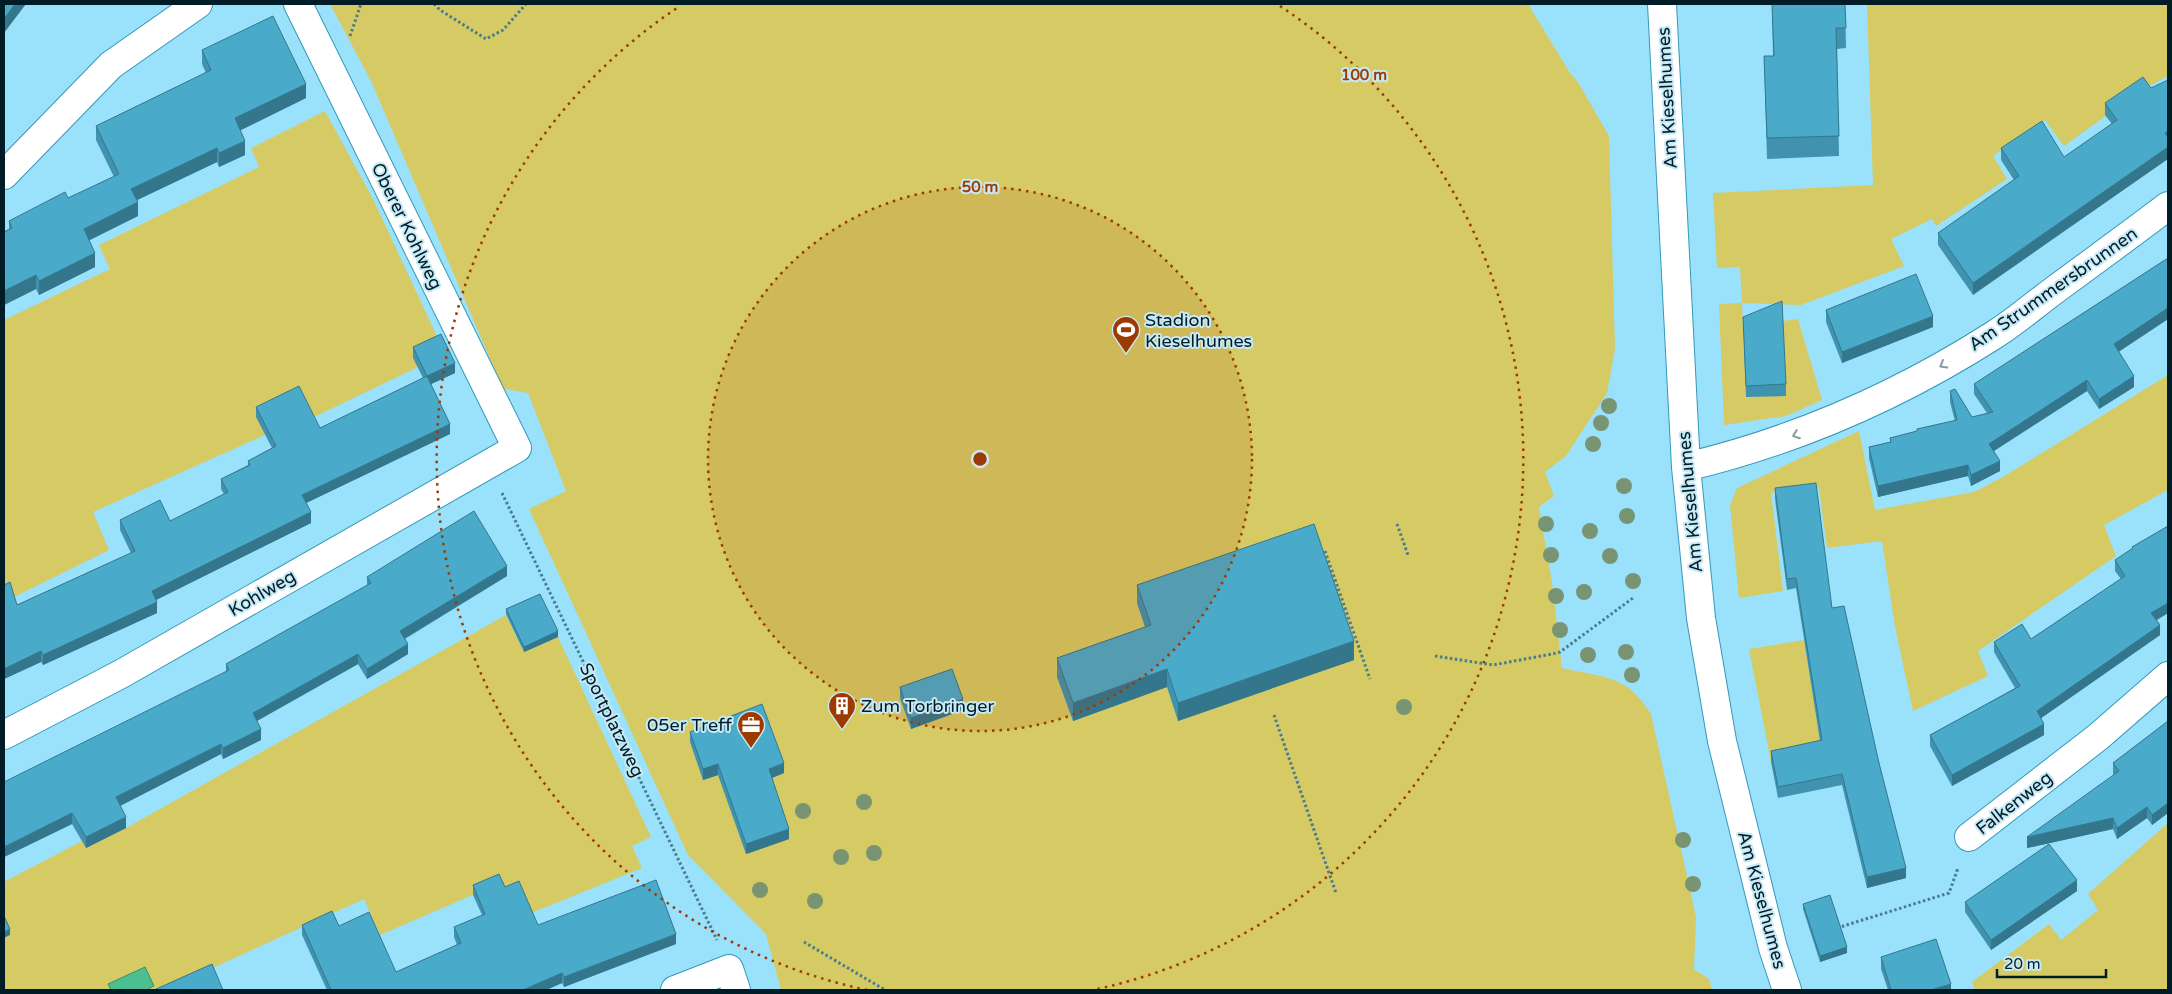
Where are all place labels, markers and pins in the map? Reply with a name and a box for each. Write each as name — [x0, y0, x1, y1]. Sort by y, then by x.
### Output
place label: Stadion Kieselhumes — [1145, 309, 1252, 352]
sports icon: Stadion Kieselhumes — [1111, 315, 1141, 354]
centre of rings — [971, 450, 989, 468]
building icon: Zum Torbringer — [827, 691, 857, 730]
place label: Zum Torbringer — [861, 695, 995, 717]
office icon: 05er Treff — [736, 710, 766, 749]
place label: 05er Treff — [647, 714, 732, 736]

